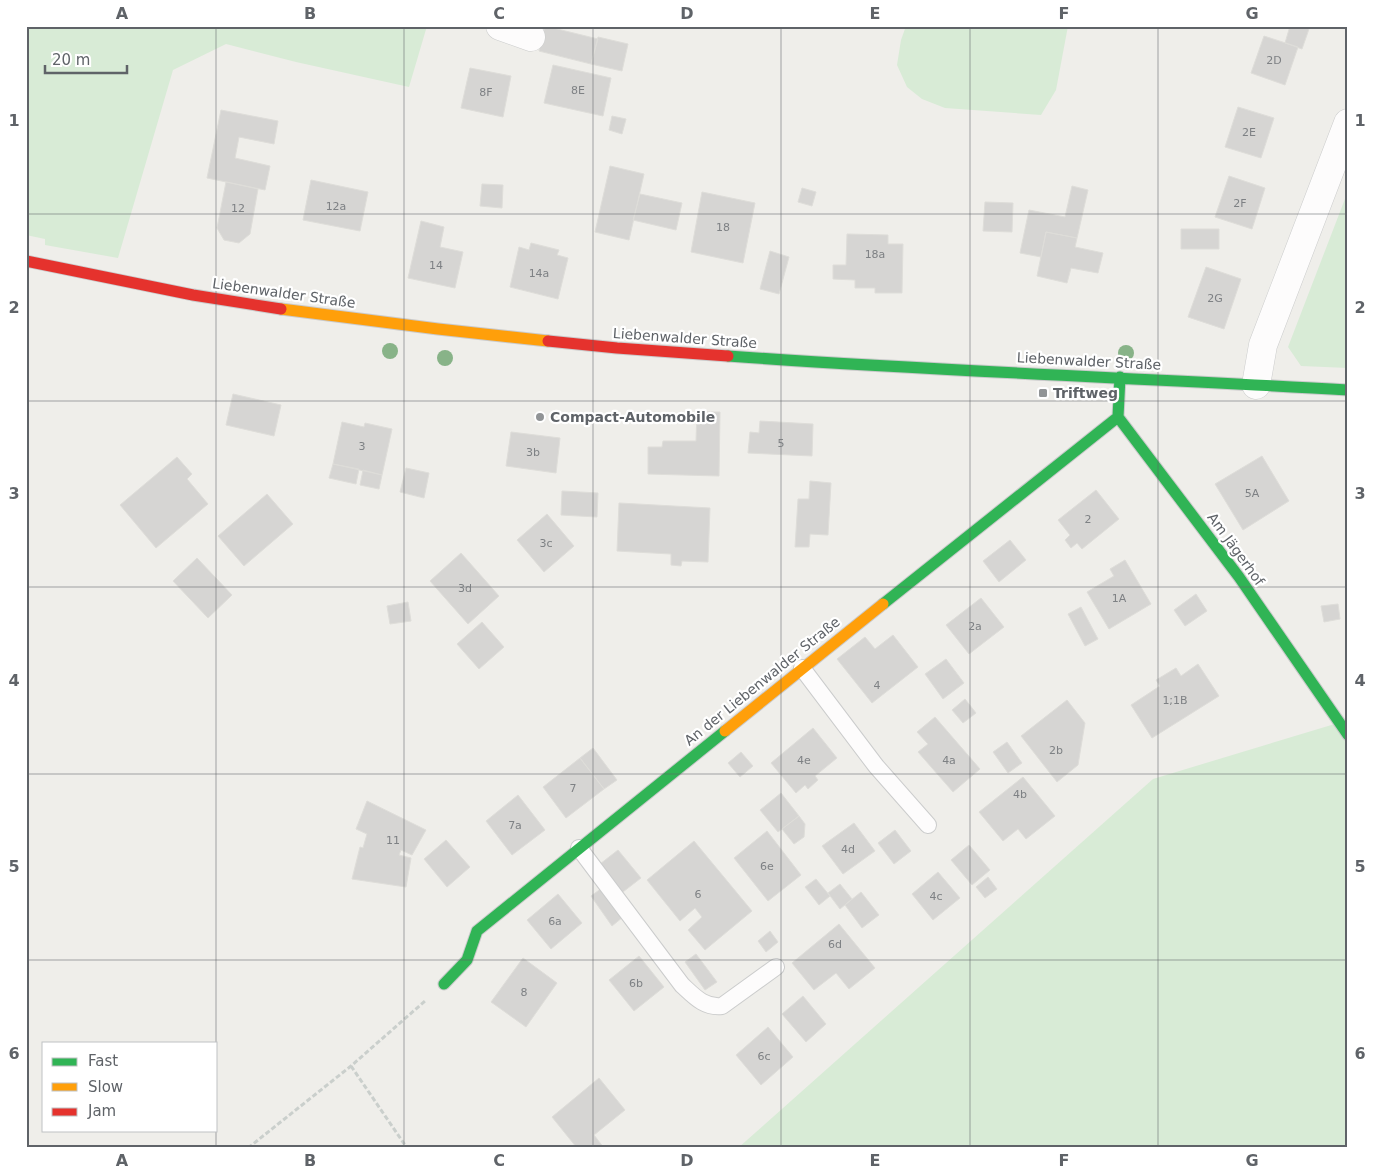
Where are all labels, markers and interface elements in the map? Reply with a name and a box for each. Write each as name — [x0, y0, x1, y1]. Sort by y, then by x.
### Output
text: A — [116, 4, 129, 23]
text: B — [304, 4, 316, 23]
text: C — [493, 4, 505, 23]
text: D — [680, 4, 694, 23]
text: E — [870, 4, 880, 23]
text: F — [1059, 4, 1069, 23]
text: G — [1245, 4, 1259, 23]
scale bar — [45, 42, 128, 74]
text: 20 m — [52, 51, 90, 69]
house number: 2D — [1266, 54, 1282, 67]
house number: 8E — [571, 84, 585, 97]
house number: 8F — [479, 86, 493, 99]
text: 1 — [8, 111, 20, 130]
text: 1 — [1354, 111, 1366, 130]
house number: 2E — [1242, 126, 1256, 139]
house number: 2F — [1233, 197, 1247, 210]
house number: 12a — [326, 200, 346, 213]
house number: 12 — [231, 202, 245, 215]
house number: 18 — [716, 221, 730, 234]
house number: 18a — [865, 248, 885, 261]
house number: 14 — [429, 259, 443, 272]
house number: 14a — [529, 267, 549, 280]
street label: Liebenwalder Straße — [211, 275, 357, 311]
house number: 2G — [1207, 292, 1223, 305]
text: 2 — [8, 298, 20, 317]
text: 2 — [1354, 298, 1366, 317]
street label: Liebenwalder Straße — [612, 325, 758, 351]
street label: Liebenwalder Straße — [1016, 349, 1162, 373]
place label: Triftweg — [1053, 385, 1118, 401]
marker: Triftweg — [1037, 387, 1049, 399]
place label: Compact-Automobile — [550, 409, 715, 425]
marker: Compact-Automobile — [534, 411, 546, 423]
house number: 5 — [778, 437, 785, 450]
house number: 3 — [359, 440, 366, 453]
house number: 3b — [526, 446, 540, 459]
text: 3 — [8, 484, 20, 503]
text: 3 — [1354, 484, 1366, 503]
house number: 5A — [1245, 487, 1260, 500]
street label: Am Jägerhof — [1204, 510, 1268, 589]
house number: 2 — [1085, 513, 1092, 526]
house number: 3c — [539, 537, 553, 550]
house number: 3d — [458, 582, 472, 595]
house number: 1A — [1112, 592, 1127, 605]
street label: An der Liebenwalder Straße — [681, 613, 843, 749]
house number: 2a — [968, 620, 982, 633]
text: 4 — [8, 671, 20, 690]
text: 4 — [1354, 671, 1366, 690]
house number: 4 — [874, 679, 881, 692]
house number: 1;1B — [1162, 694, 1188, 707]
house number: 2b — [1049, 744, 1063, 757]
house number: 4e — [797, 754, 811, 767]
house number: 4a — [942, 754, 956, 767]
house number: 7 — [570, 782, 577, 795]
house number: 4b — [1013, 788, 1027, 801]
house number: 7a — [508, 819, 522, 832]
house number: 11 — [386, 834, 400, 847]
house number: 4d — [841, 843, 855, 856]
text: 5 — [8, 857, 20, 876]
text: 5 — [1354, 857, 1366, 876]
house number: 6e — [760, 860, 774, 873]
house number: 6 — [695, 888, 702, 901]
house number: 4c — [929, 890, 943, 903]
house number: 6a — [548, 915, 562, 928]
house number: 6d — [828, 938, 842, 951]
house number: 6b — [629, 977, 643, 990]
house number: 8 — [521, 986, 528, 999]
legend — [42, 1042, 218, 1132]
text: 6 — [8, 1044, 20, 1063]
text: 6 — [1354, 1044, 1366, 1063]
house number: 6c — [757, 1050, 771, 1063]
text: Fast — [88, 1052, 118, 1070]
text: Slow — [88, 1078, 123, 1096]
text: Jam — [87, 1102, 116, 1120]
text: A — [116, 1151, 129, 1170]
text: B — [304, 1151, 316, 1170]
text: C — [493, 1151, 505, 1170]
text: D — [680, 1151, 694, 1170]
text: E — [870, 1151, 880, 1170]
text: F — [1059, 1151, 1069, 1170]
text: G — [1245, 1151, 1259, 1170]

